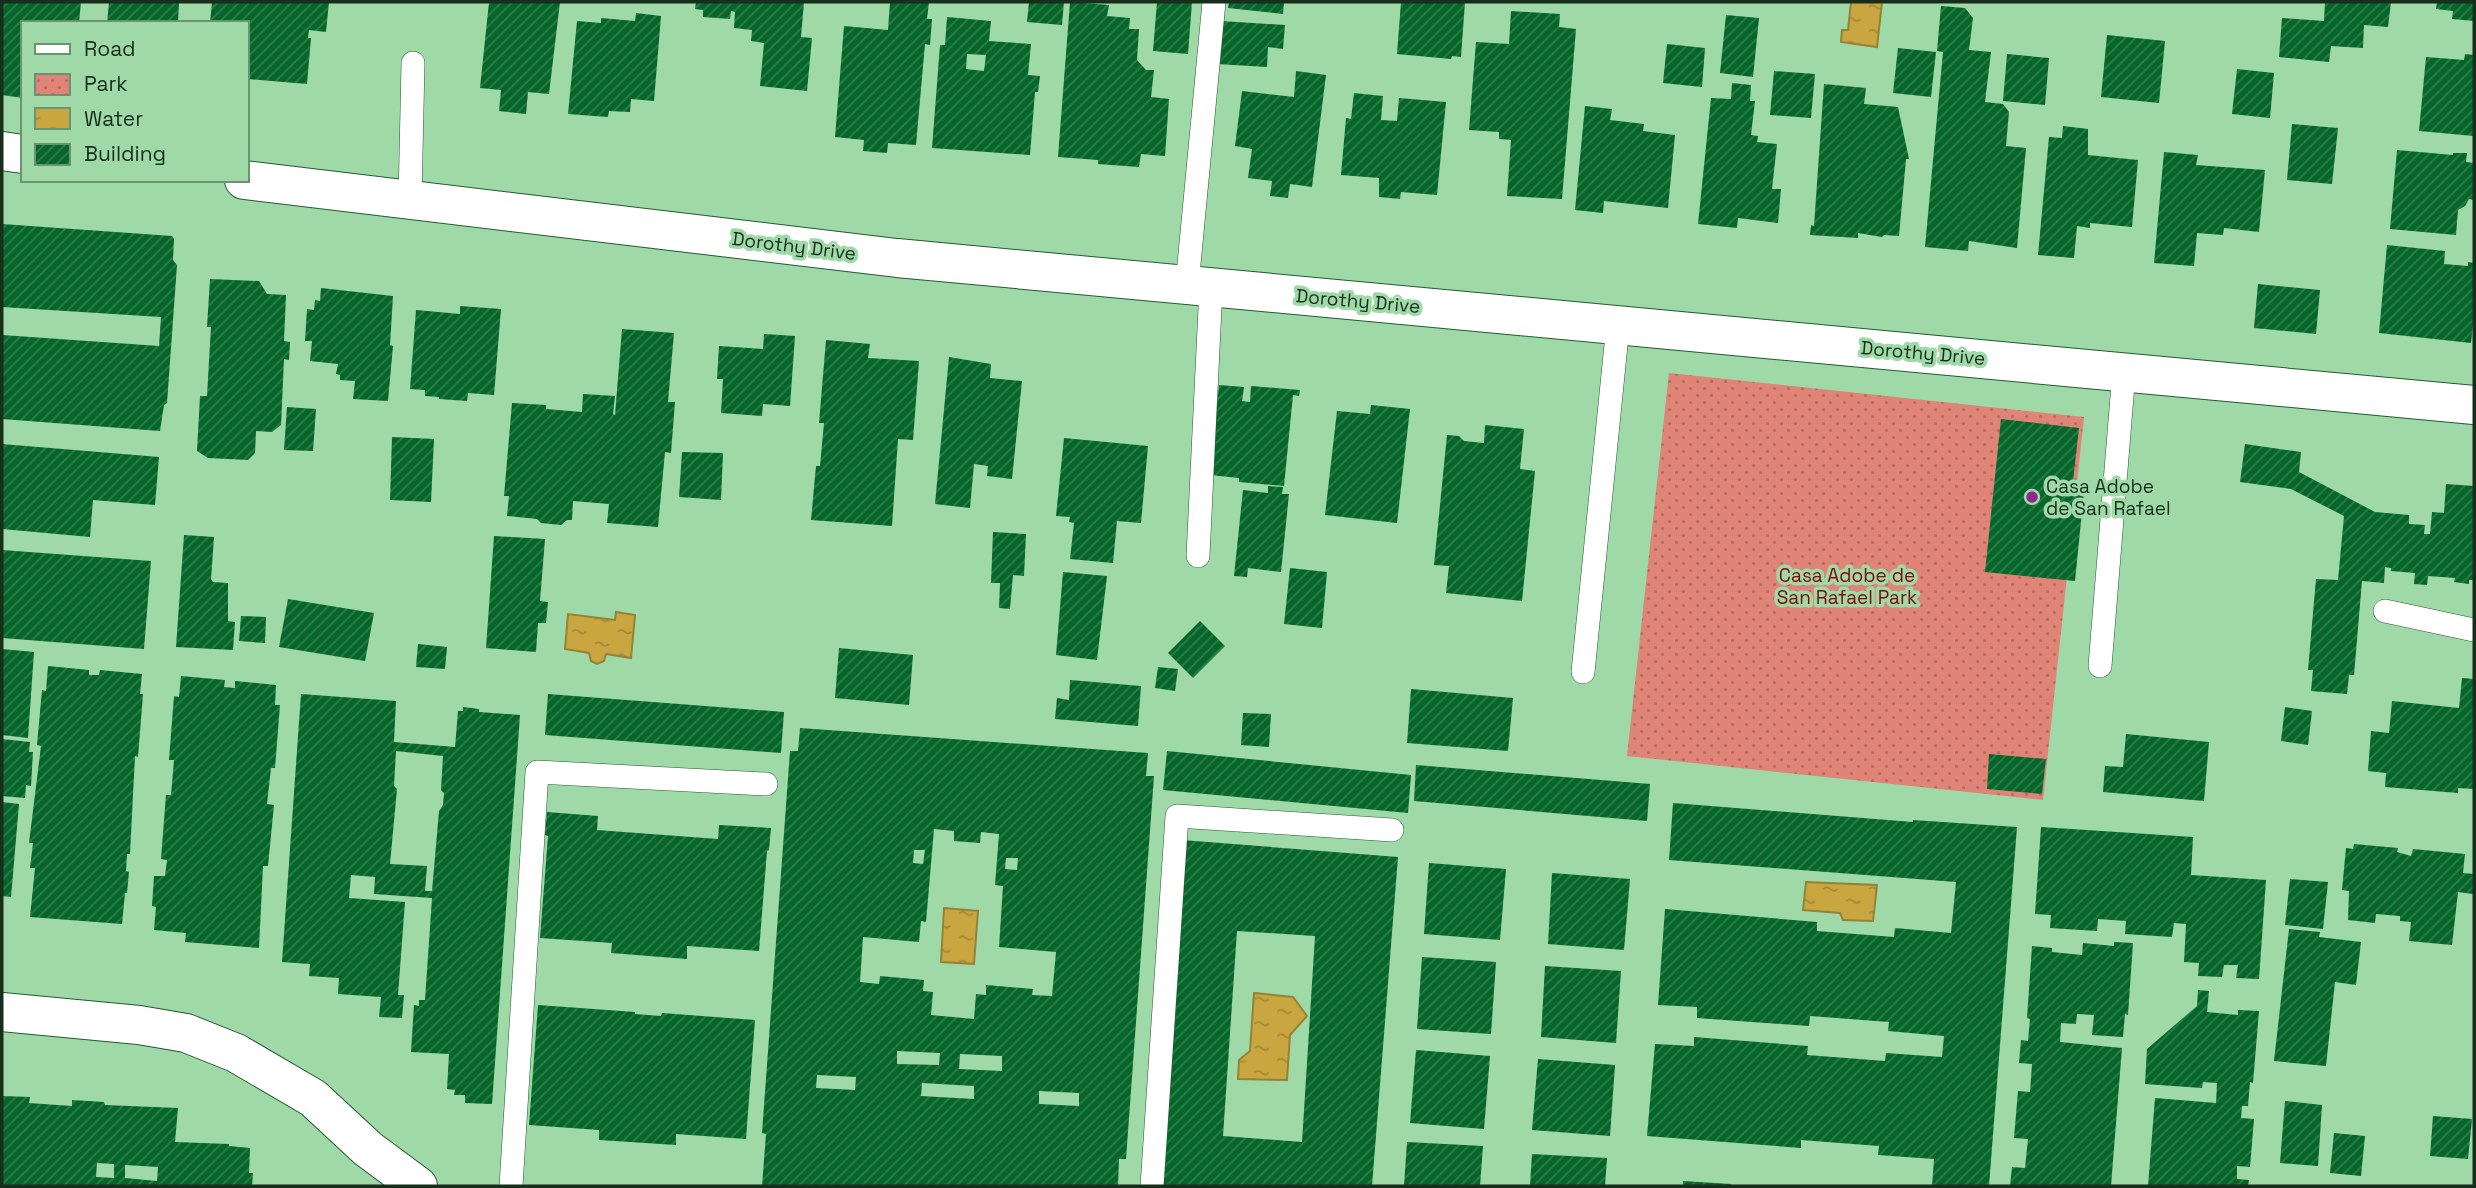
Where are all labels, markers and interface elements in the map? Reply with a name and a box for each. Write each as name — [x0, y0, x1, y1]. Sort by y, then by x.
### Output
legend — [21, 21, 248, 182]
text: Road — [84, 35, 136, 62]
text: Park — [84, 70, 128, 97]
text: Water — [84, 105, 143, 132]
text: Building — [84, 140, 166, 167]
street label: Dorothy Drive — [731, 226, 857, 266]
street label: Dorothy Drive — [1295, 283, 1421, 319]
street label: Dorothy Drive — [1860, 335, 1986, 371]
place label: Casa Adobe de San Rafael — [2046, 474, 2171, 521]
marker: Casa Adobe de San Rafael — [2024, 489, 2040, 505]
park label: Casa Adobe de San Rafael Park — [1777, 563, 1917, 610]

